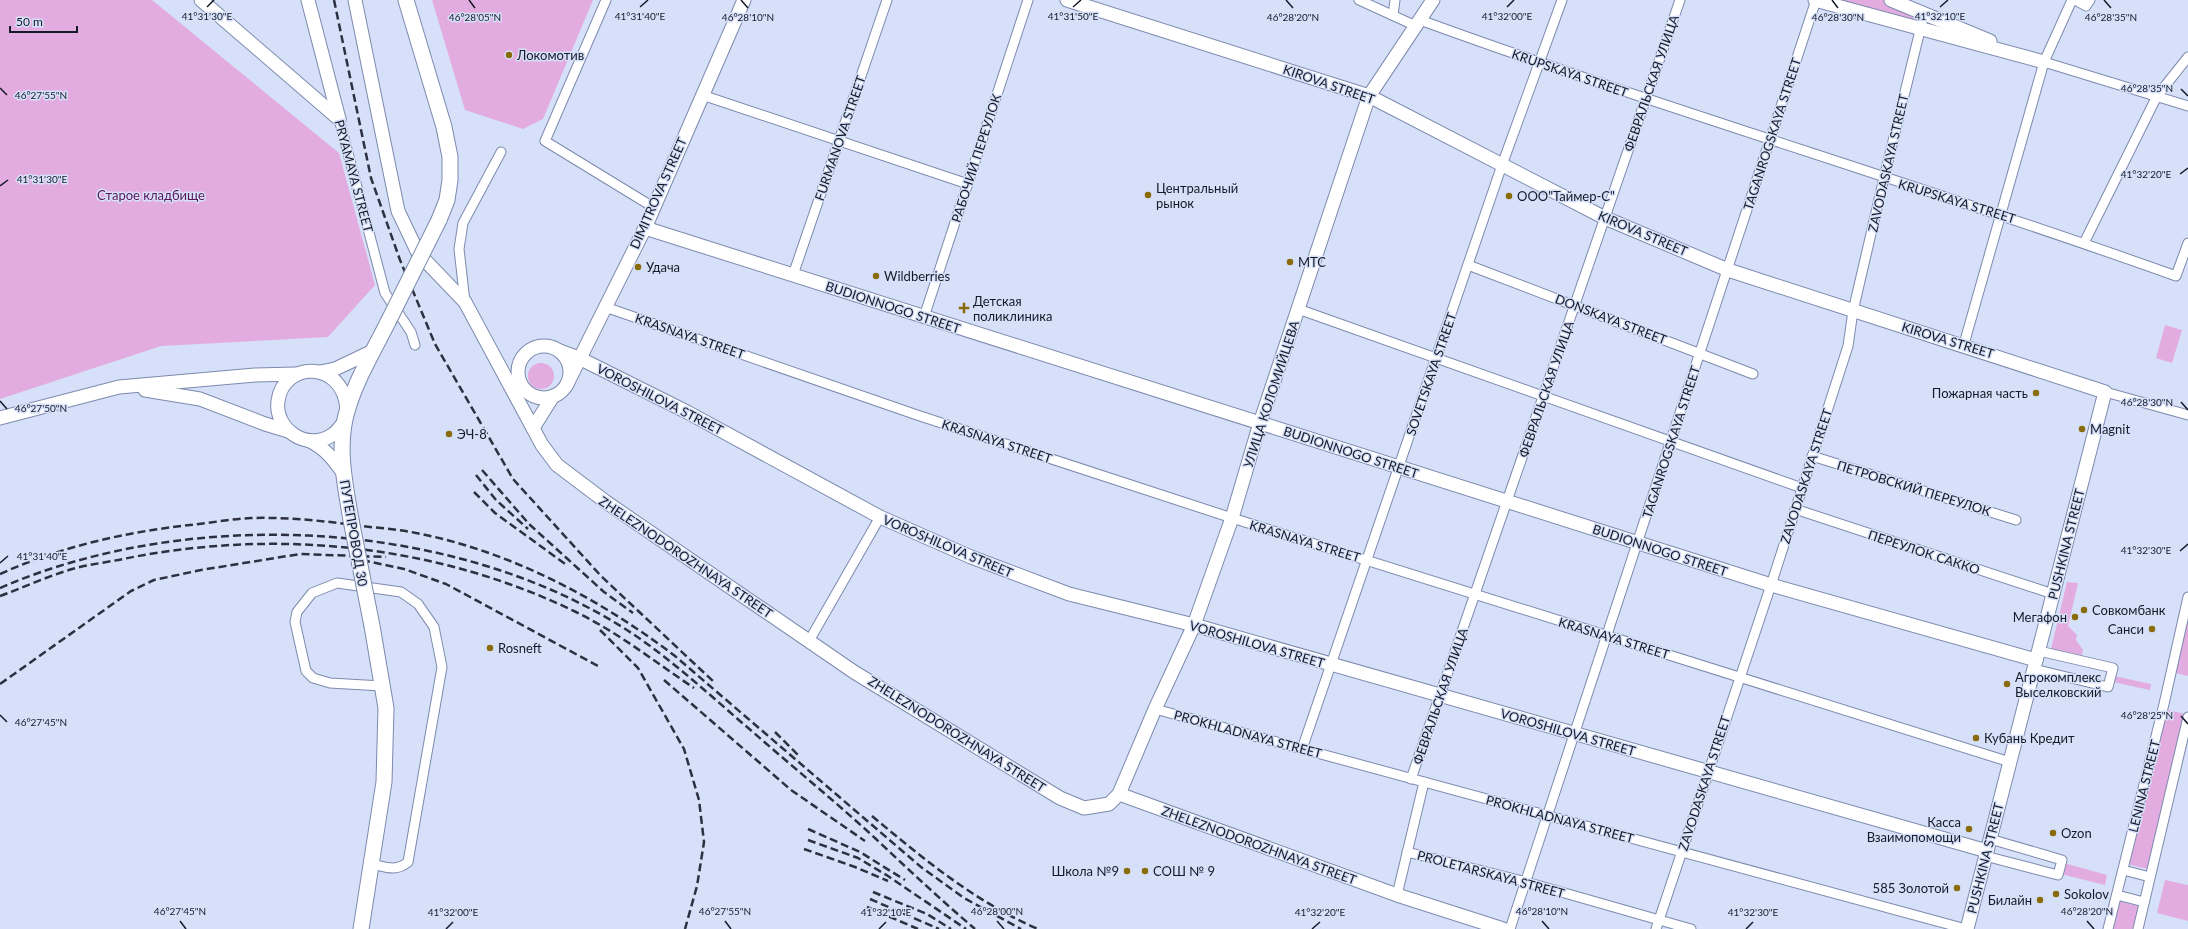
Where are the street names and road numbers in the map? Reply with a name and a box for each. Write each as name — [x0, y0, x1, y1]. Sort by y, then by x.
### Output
street label: ФЕВРАЛЬСКАЯ УЛИЦА — [1620, 12, 1682, 153]
street label: KRUPSKAYA STREET — [1510, 46, 1631, 101]
street label: TAGANROGSKAYA STREET — [1740, 55, 1804, 212]
street label: KIROVA STREET — [1281, 61, 1377, 107]
street label: FURMANOVA STREET — [811, 73, 869, 203]
street label: РАБОЧИЙ ПЕРЕУЛОК — [948, 91, 1004, 224]
street label: ZAVODASKAYA STREET — [1864, 92, 1912, 234]
street label: PRYAMAYA STREET — [331, 118, 377, 234]
street label: DIMITROVA STREET — [626, 134, 690, 251]
street label: KRUPSKAYA STREET — [1896, 176, 2018, 227]
street label: KIROVA STREET — [1596, 207, 1691, 259]
street label: BUDIONNOGO STREET — [824, 278, 963, 336]
street label: DONSKAYA STREET — [1553, 290, 1669, 348]
street label: KRASNAYA STREET — [633, 310, 747, 362]
street label: SOVETSKAYA STREET — [1402, 310, 1460, 438]
street label: УЛИЦА КОЛОМИЙЦЕВА — [1240, 318, 1302, 470]
street label: ФЕВРАЛЬСКАЯ УЛИЦА — [1515, 318, 1577, 459]
street label: KIROVA STREET — [1900, 318, 1996, 362]
street label: VOROSHILOVA STREET — [594, 360, 726, 438]
street label: TAGANROGSKAYA STREET — [1639, 363, 1703, 520]
street label: ZAVODASKAYA STREET — [1777, 406, 1836, 546]
street label: KRASNAYA STREET — [940, 416, 1054, 466]
street label: BUDIONNOGO STREET — [1282, 423, 1421, 481]
street label: ПЕТРОВСКИЙ ПЕРЕУЛОК — [1835, 457, 1993, 519]
street label: ПУТЕПРОВОД 30 — [337, 479, 371, 588]
street label: PUSHKINA STREET — [2044, 487, 2088, 601]
street label: ZHELEZNODOROZHNAYA STREET — [596, 493, 776, 621]
street label: VOROSHILOVA STREET — [881, 511, 1016, 581]
street label: KRASNAYA STREET — [1248, 517, 1363, 566]
street label: BUDIONNOGO STREET — [1591, 521, 1730, 579]
street label: ПЕРЕУЛОК САККО — [1866, 526, 1982, 578]
street label: KRASNAYA STREET — [1557, 614, 1672, 663]
street label: VOROSHILOVA STREET — [1188, 617, 1327, 671]
street label: ФЕВРАЛЬСКАЯ УЛИЦА — [1409, 625, 1471, 766]
street label: ZHELEZNODOROZHNAYA STREET — [865, 673, 1049, 796]
street label: VOROSHILOVA STREET — [1499, 705, 1638, 759]
street label: PROKHLADNAYA STREET — [1172, 707, 1324, 762]
street label: ZAVODASKAYA STREET — [1675, 713, 1734, 853]
street label: LENINA STREET — [2125, 738, 2163, 834]
street label: PROKHLADNAYA STREET — [1484, 792, 1636, 847]
street label: PUSHKINA STREET — [1963, 801, 2007, 915]
street label: ZHELEZNODOROZHNAYA STREET — [1159, 802, 1359, 888]
street label: PROLETARSKAYA STREET — [1415, 847, 1567, 902]

